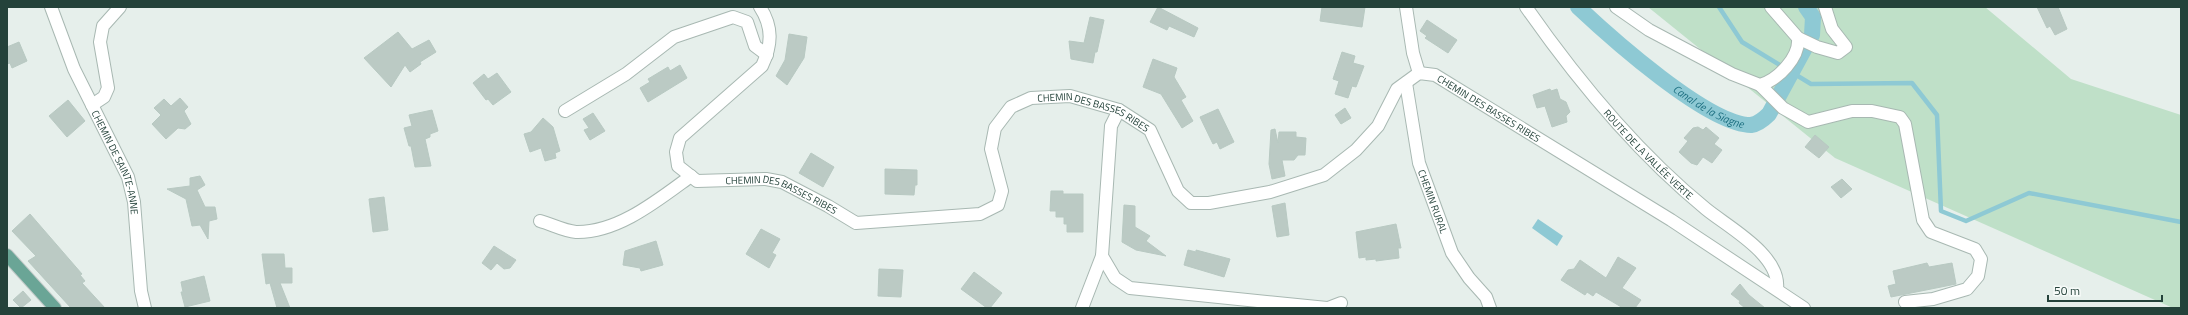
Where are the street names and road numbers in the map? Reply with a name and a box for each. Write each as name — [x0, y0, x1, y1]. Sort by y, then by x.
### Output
street label: CHEMIN DES BASSES RIBES — [1434, 71, 1543, 146]
street label: CHEMIN DES BASSES RIBES — [1037, 88, 1153, 135]
street label: ROUTE DE LA VALLÉE VERTE — [1600, 106, 1697, 203]
street label: CHEMIN DE SAINTE-ANNE — [88, 107, 142, 216]
street label: CHEMIN RURAL — [1415, 167, 1452, 236]
street label: CHEMIN DES BASSES RIBES — [725, 171, 840, 218]

